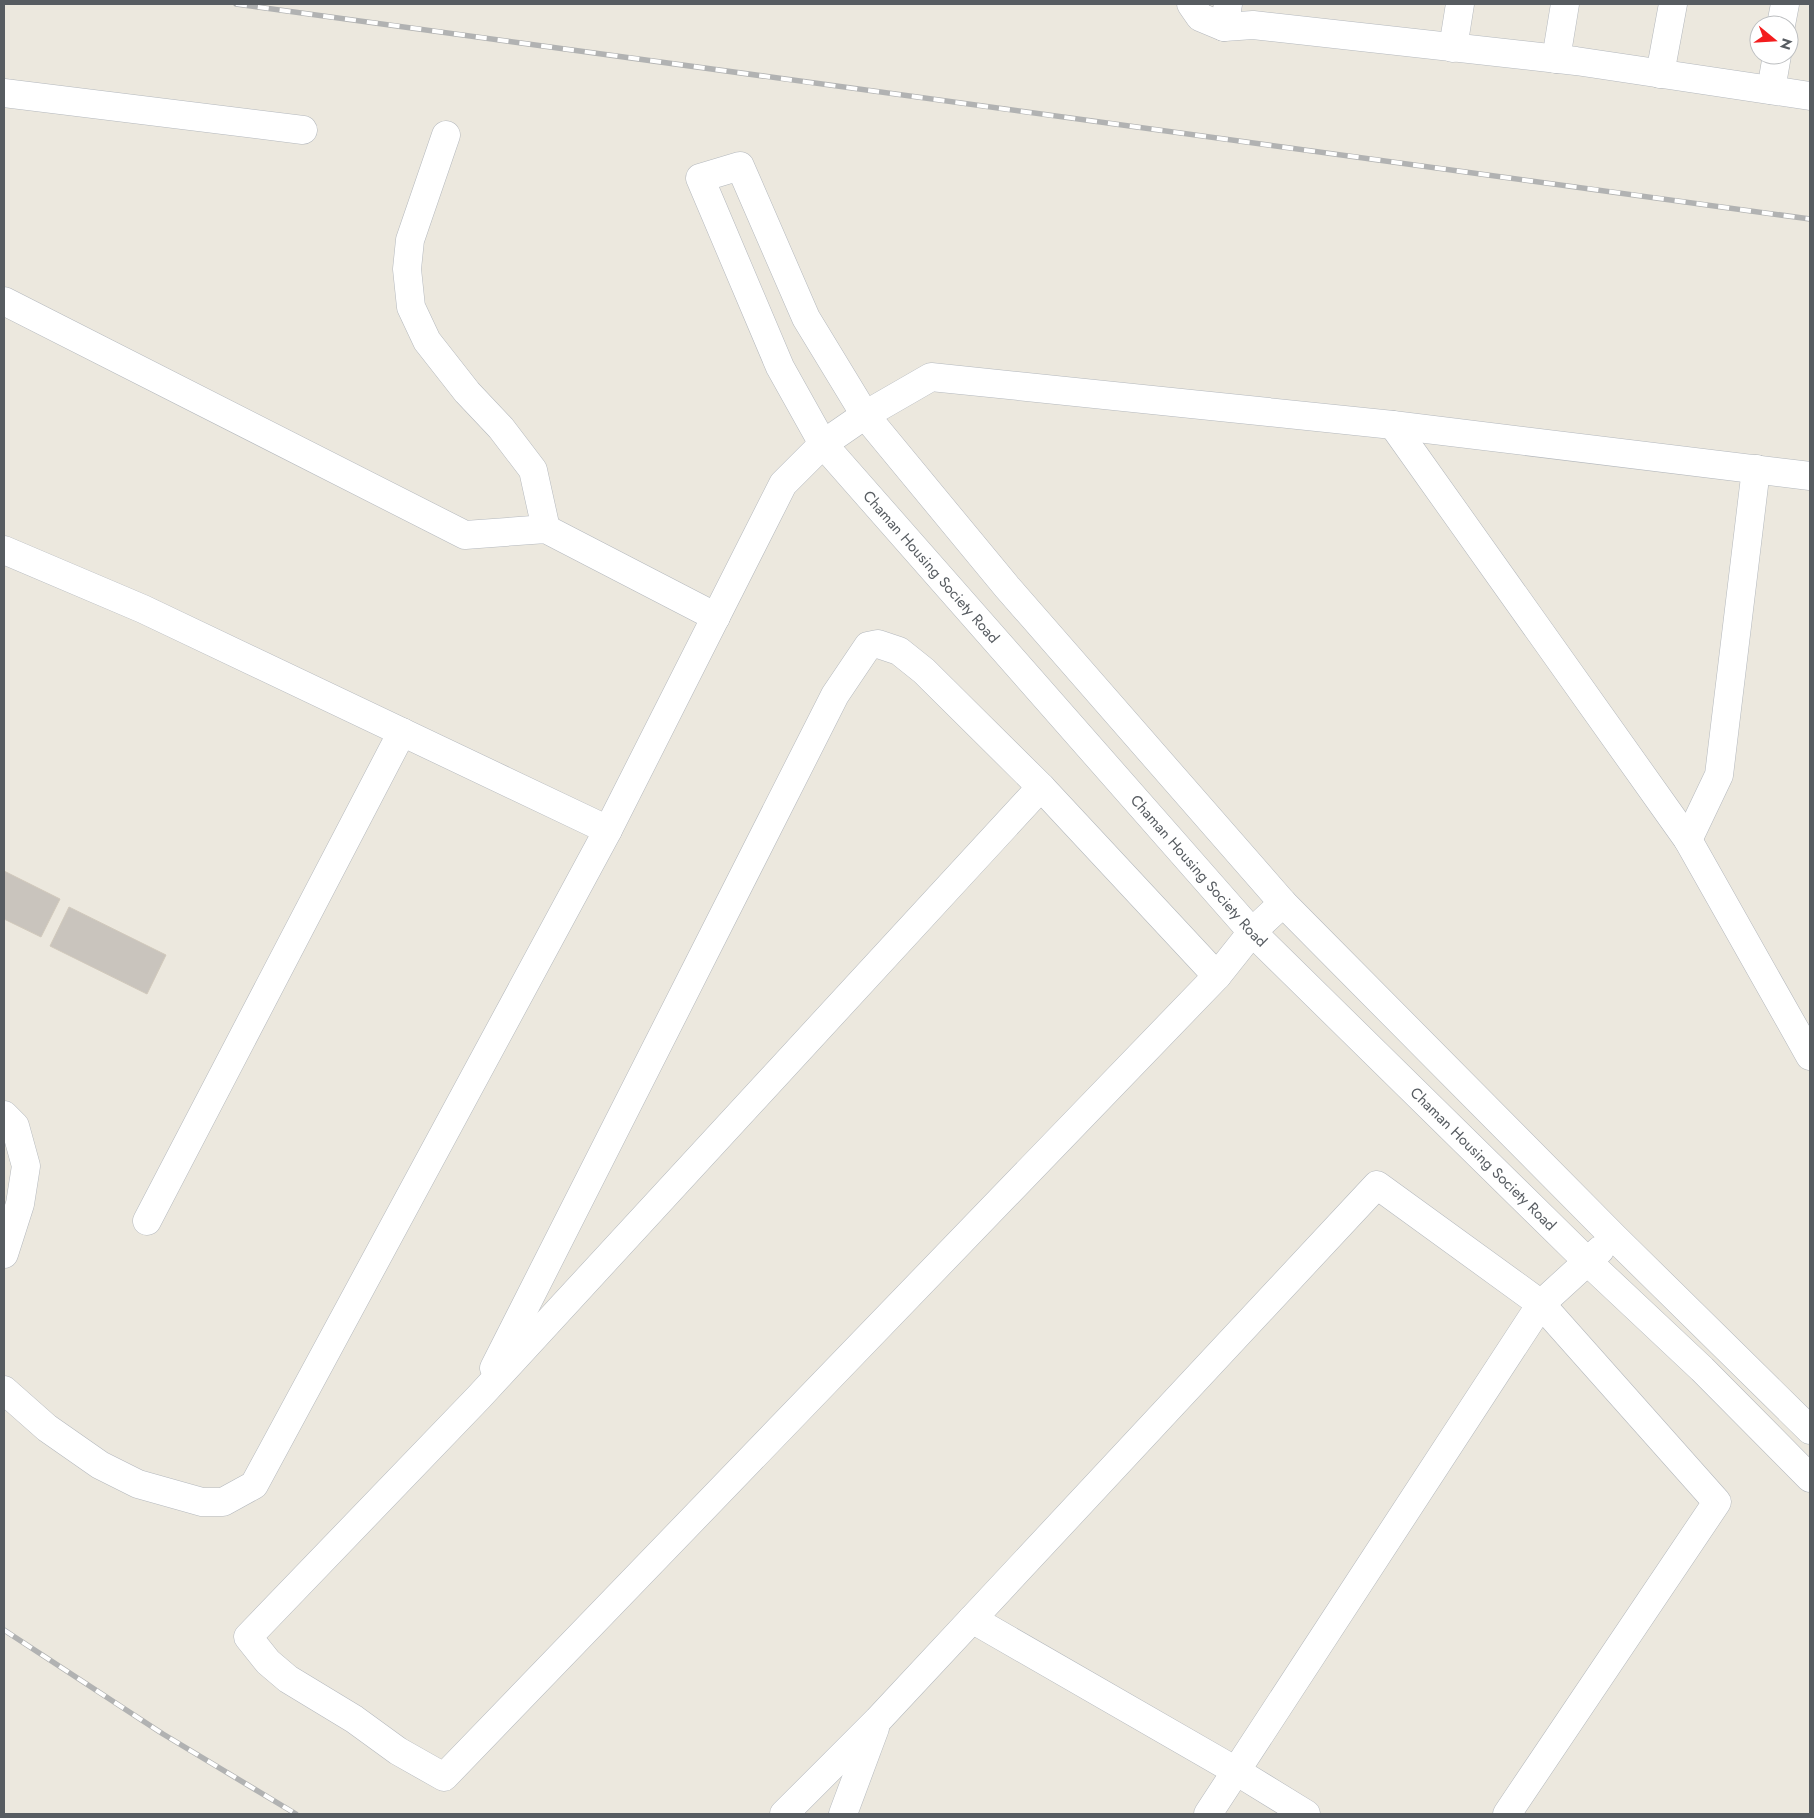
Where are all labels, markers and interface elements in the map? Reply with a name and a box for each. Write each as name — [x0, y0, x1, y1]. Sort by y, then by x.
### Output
north arrow — [1749, 15, 1799, 65]
text: N — [1775, 36, 1798, 52]
street label: Chaman Housing Society Road — [858, 486, 1004, 648]
street label: Chaman Housing Society Road — [1125, 790, 1272, 952]
street label: Chaman Housing Society Road — [1405, 1082, 1561, 1236]

